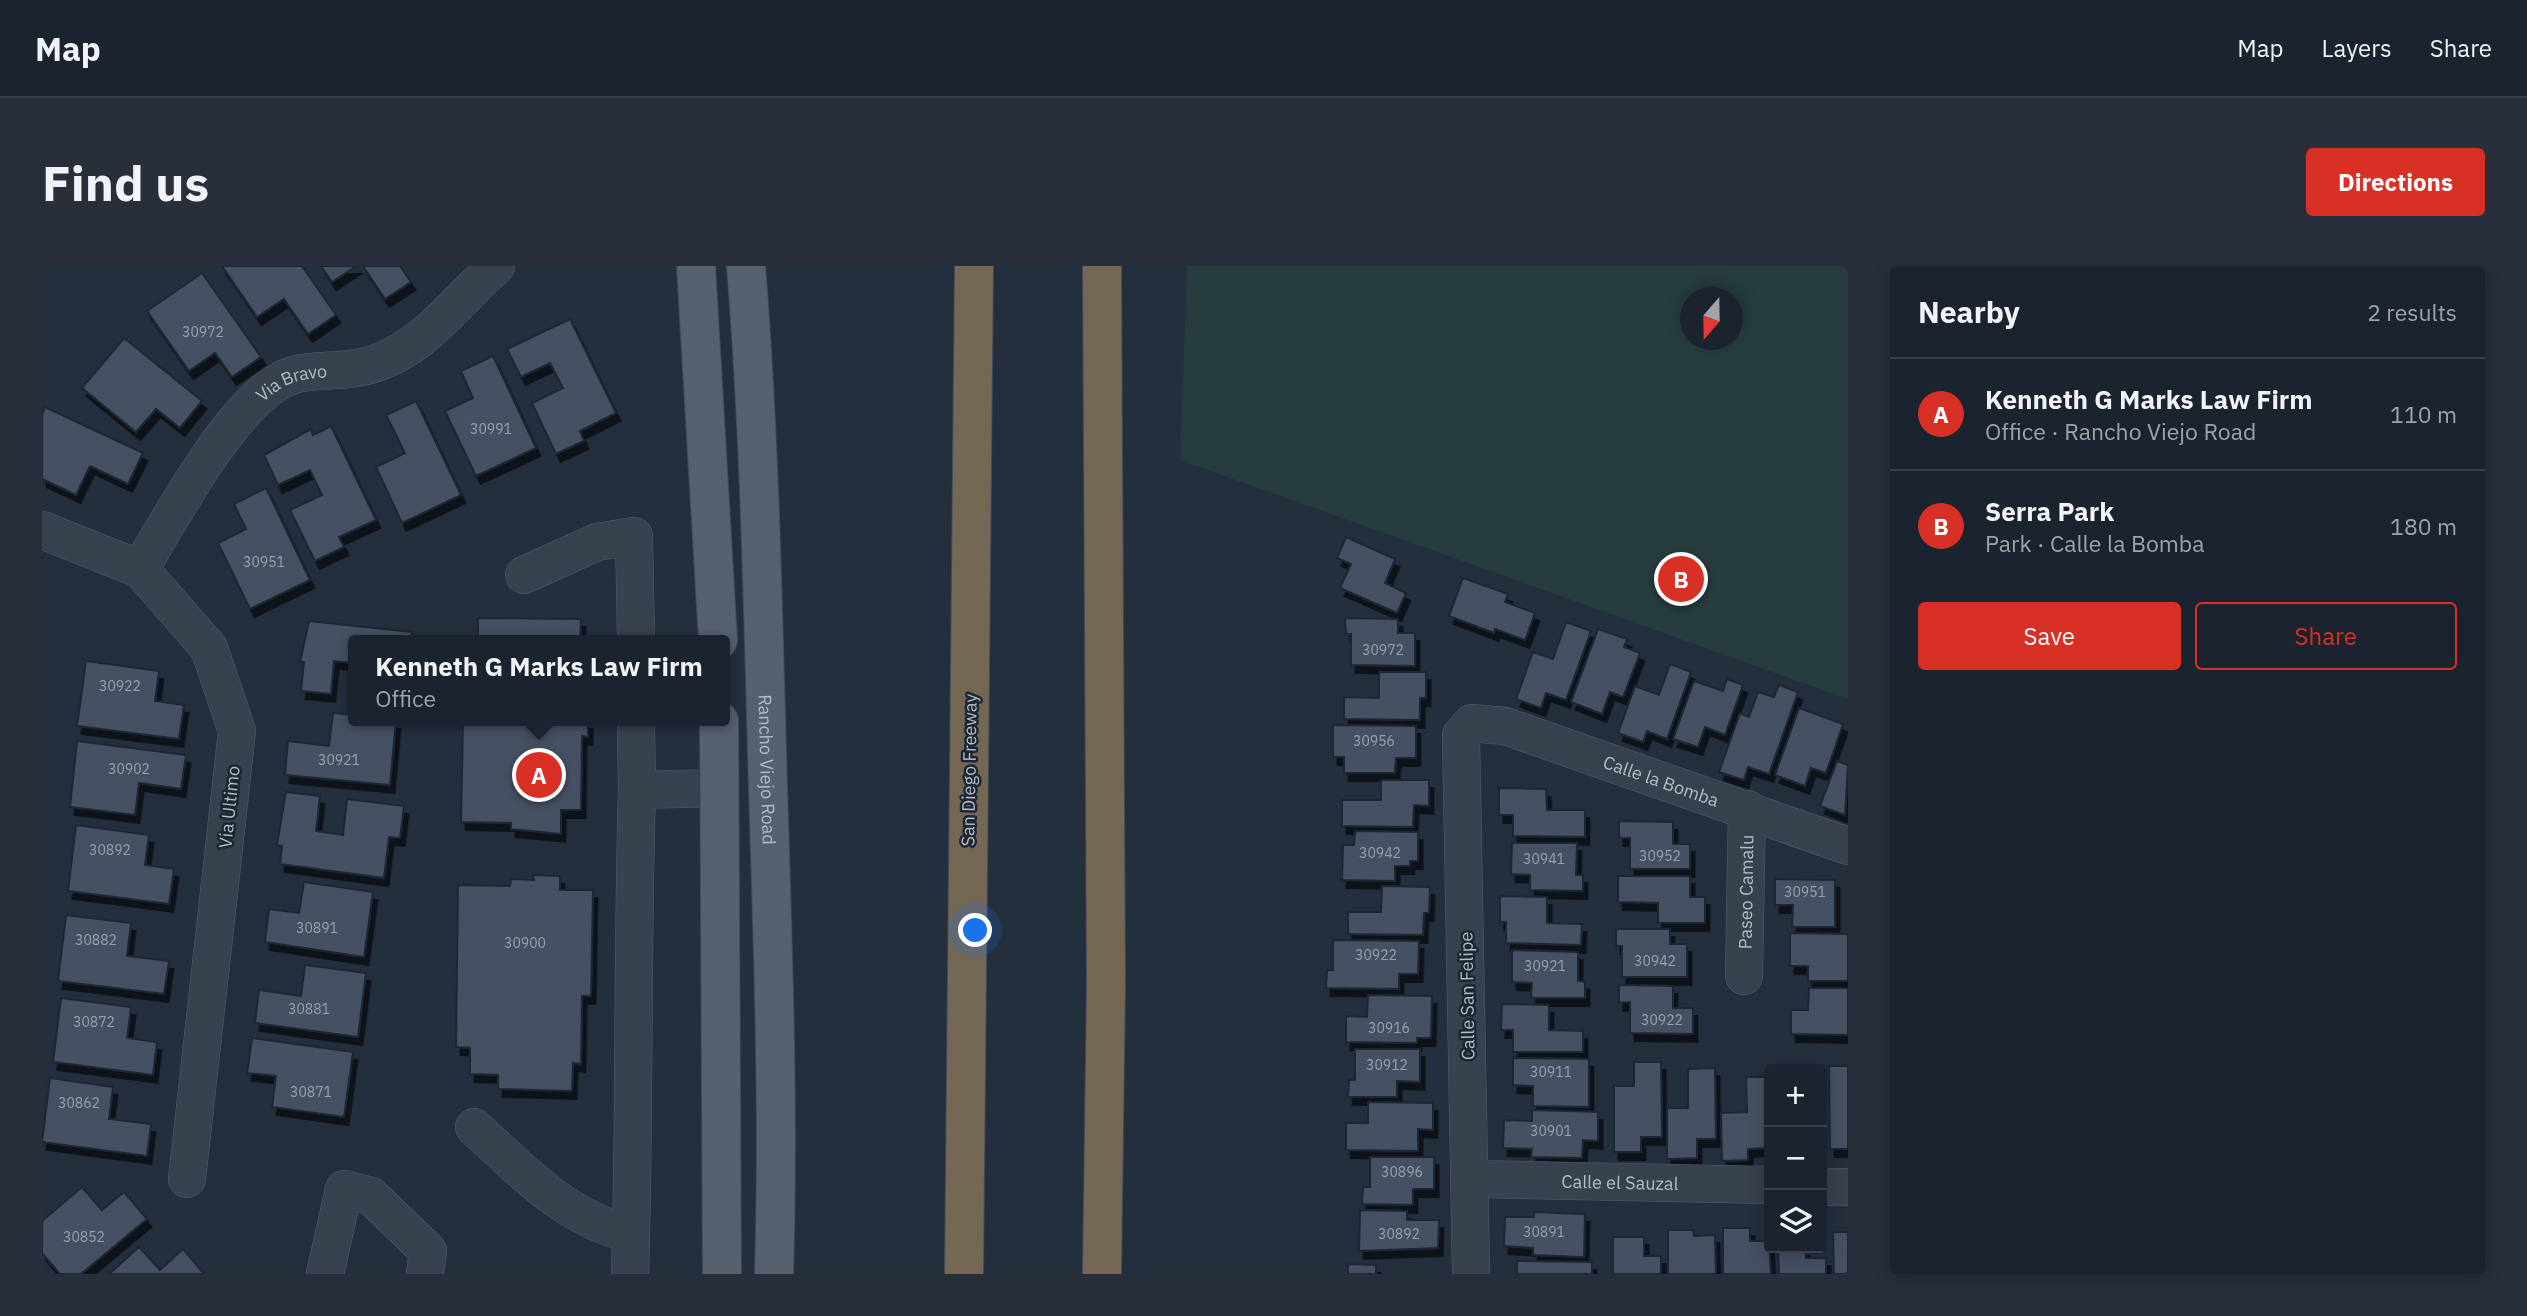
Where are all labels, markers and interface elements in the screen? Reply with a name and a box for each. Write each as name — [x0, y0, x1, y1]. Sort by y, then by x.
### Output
text: Map — [35, 27, 101, 70]
text: Map — [2237, 32, 2284, 64]
text: Layers — [2322, 32, 2392, 64]
text: Share — [2430, 32, 2492, 64]
button: Directions — [2306, 148, 2485, 216]
text: Find us — [42, 151, 209, 214]
north arrow — [1680, 287, 1743, 350]
text: Nearby — [1918, 292, 2020, 331]
text: 2 results — [2367, 297, 2457, 327]
house number: 30972 — [182, 323, 224, 341]
street label: Via Bravo — [251, 359, 328, 406]
text: Kenneth G Marks Law Firm — [1985, 382, 2313, 416]
text: A — [1933, 399, 1949, 429]
text: 110 m — [2390, 399, 2457, 429]
text: Office · Rancho Viejo Road — [1985, 416, 2256, 446]
house number: 30991 — [470, 420, 512, 438]
text: Serra Park — [1985, 494, 2114, 528]
text: B — [1933, 511, 1949, 541]
text: 180 m — [2390, 511, 2457, 541]
text: Park · Calle la Bomba — [1985, 528, 2205, 558]
house number: 30951 — [243, 553, 285, 571]
pin: B — [1658, 553, 1704, 605]
button: Save — [1918, 602, 2181, 670]
button: Share — [2195, 602, 2457, 670]
popup — [348, 635, 730, 726]
house number: 30972 — [1362, 641, 1404, 659]
text: Kenneth G Marks Law Firm — [375, 649, 703, 683]
house number: 30922 — [99, 677, 141, 695]
text: Office — [375, 683, 436, 713]
street label: San Diego Freeway — [956, 693, 982, 847]
street label: Rancho Viejo Road — [754, 694, 781, 845]
house number: 30956 — [1353, 732, 1395, 750]
pin: A — [516, 749, 562, 801]
street label: Calle la Bomba — [1600, 750, 1723, 812]
house number: 30921 — [318, 751, 360, 769]
house number: 30902 — [108, 760, 150, 778]
street label: Via Ultimo — [213, 765, 245, 849]
street label: Paseo Camalu — [1733, 834, 1758, 950]
house number: 30892 — [89, 841, 131, 859]
house number: 30942 — [1359, 844, 1401, 862]
house number: 30952 — [1639, 847, 1681, 865]
house number: 30941 — [1523, 850, 1565, 868]
house number: 30951 — [1784, 883, 1826, 901]
your location — [958, 913, 992, 947]
house number: 30891 — [296, 919, 338, 937]
house number: 30882 — [75, 931, 117, 949]
street label: Calle San Felipe — [1454, 932, 1480, 1060]
house number: 30900 — [504, 934, 546, 952]
house number: 30922 — [1355, 946, 1397, 964]
house number: 30942 — [1634, 952, 1676, 970]
house number: 30921 — [1524, 957, 1566, 975]
house number: 30881 — [288, 1000, 330, 1018]
house number: 30922 — [1641, 1011, 1683, 1029]
house number: 30872 — [73, 1013, 115, 1031]
house number: 30916 — [1368, 1019, 1410, 1037]
house number: 30912 — [1366, 1056, 1408, 1074]
house number: 30911 — [1530, 1063, 1572, 1081]
map controls — [1764, 1064, 1827, 1253]
button: + — [1764, 1064, 1827, 1127]
house number: 30871 — [290, 1083, 332, 1101]
house number: 30862 — [58, 1094, 100, 1112]
house number: 30901 — [1530, 1122, 1572, 1140]
button: − — [1764, 1127, 1827, 1190]
house number: 30896 — [1381, 1163, 1423, 1181]
street label: Calle el Sauzal — [1561, 1169, 1679, 1195]
button: layers — [1764, 1190, 1827, 1253]
house number: 30891 — [1523, 1223, 1565, 1241]
house number: 30892 — [1378, 1225, 1420, 1243]
house number: 30852 — [63, 1228, 105, 1246]

